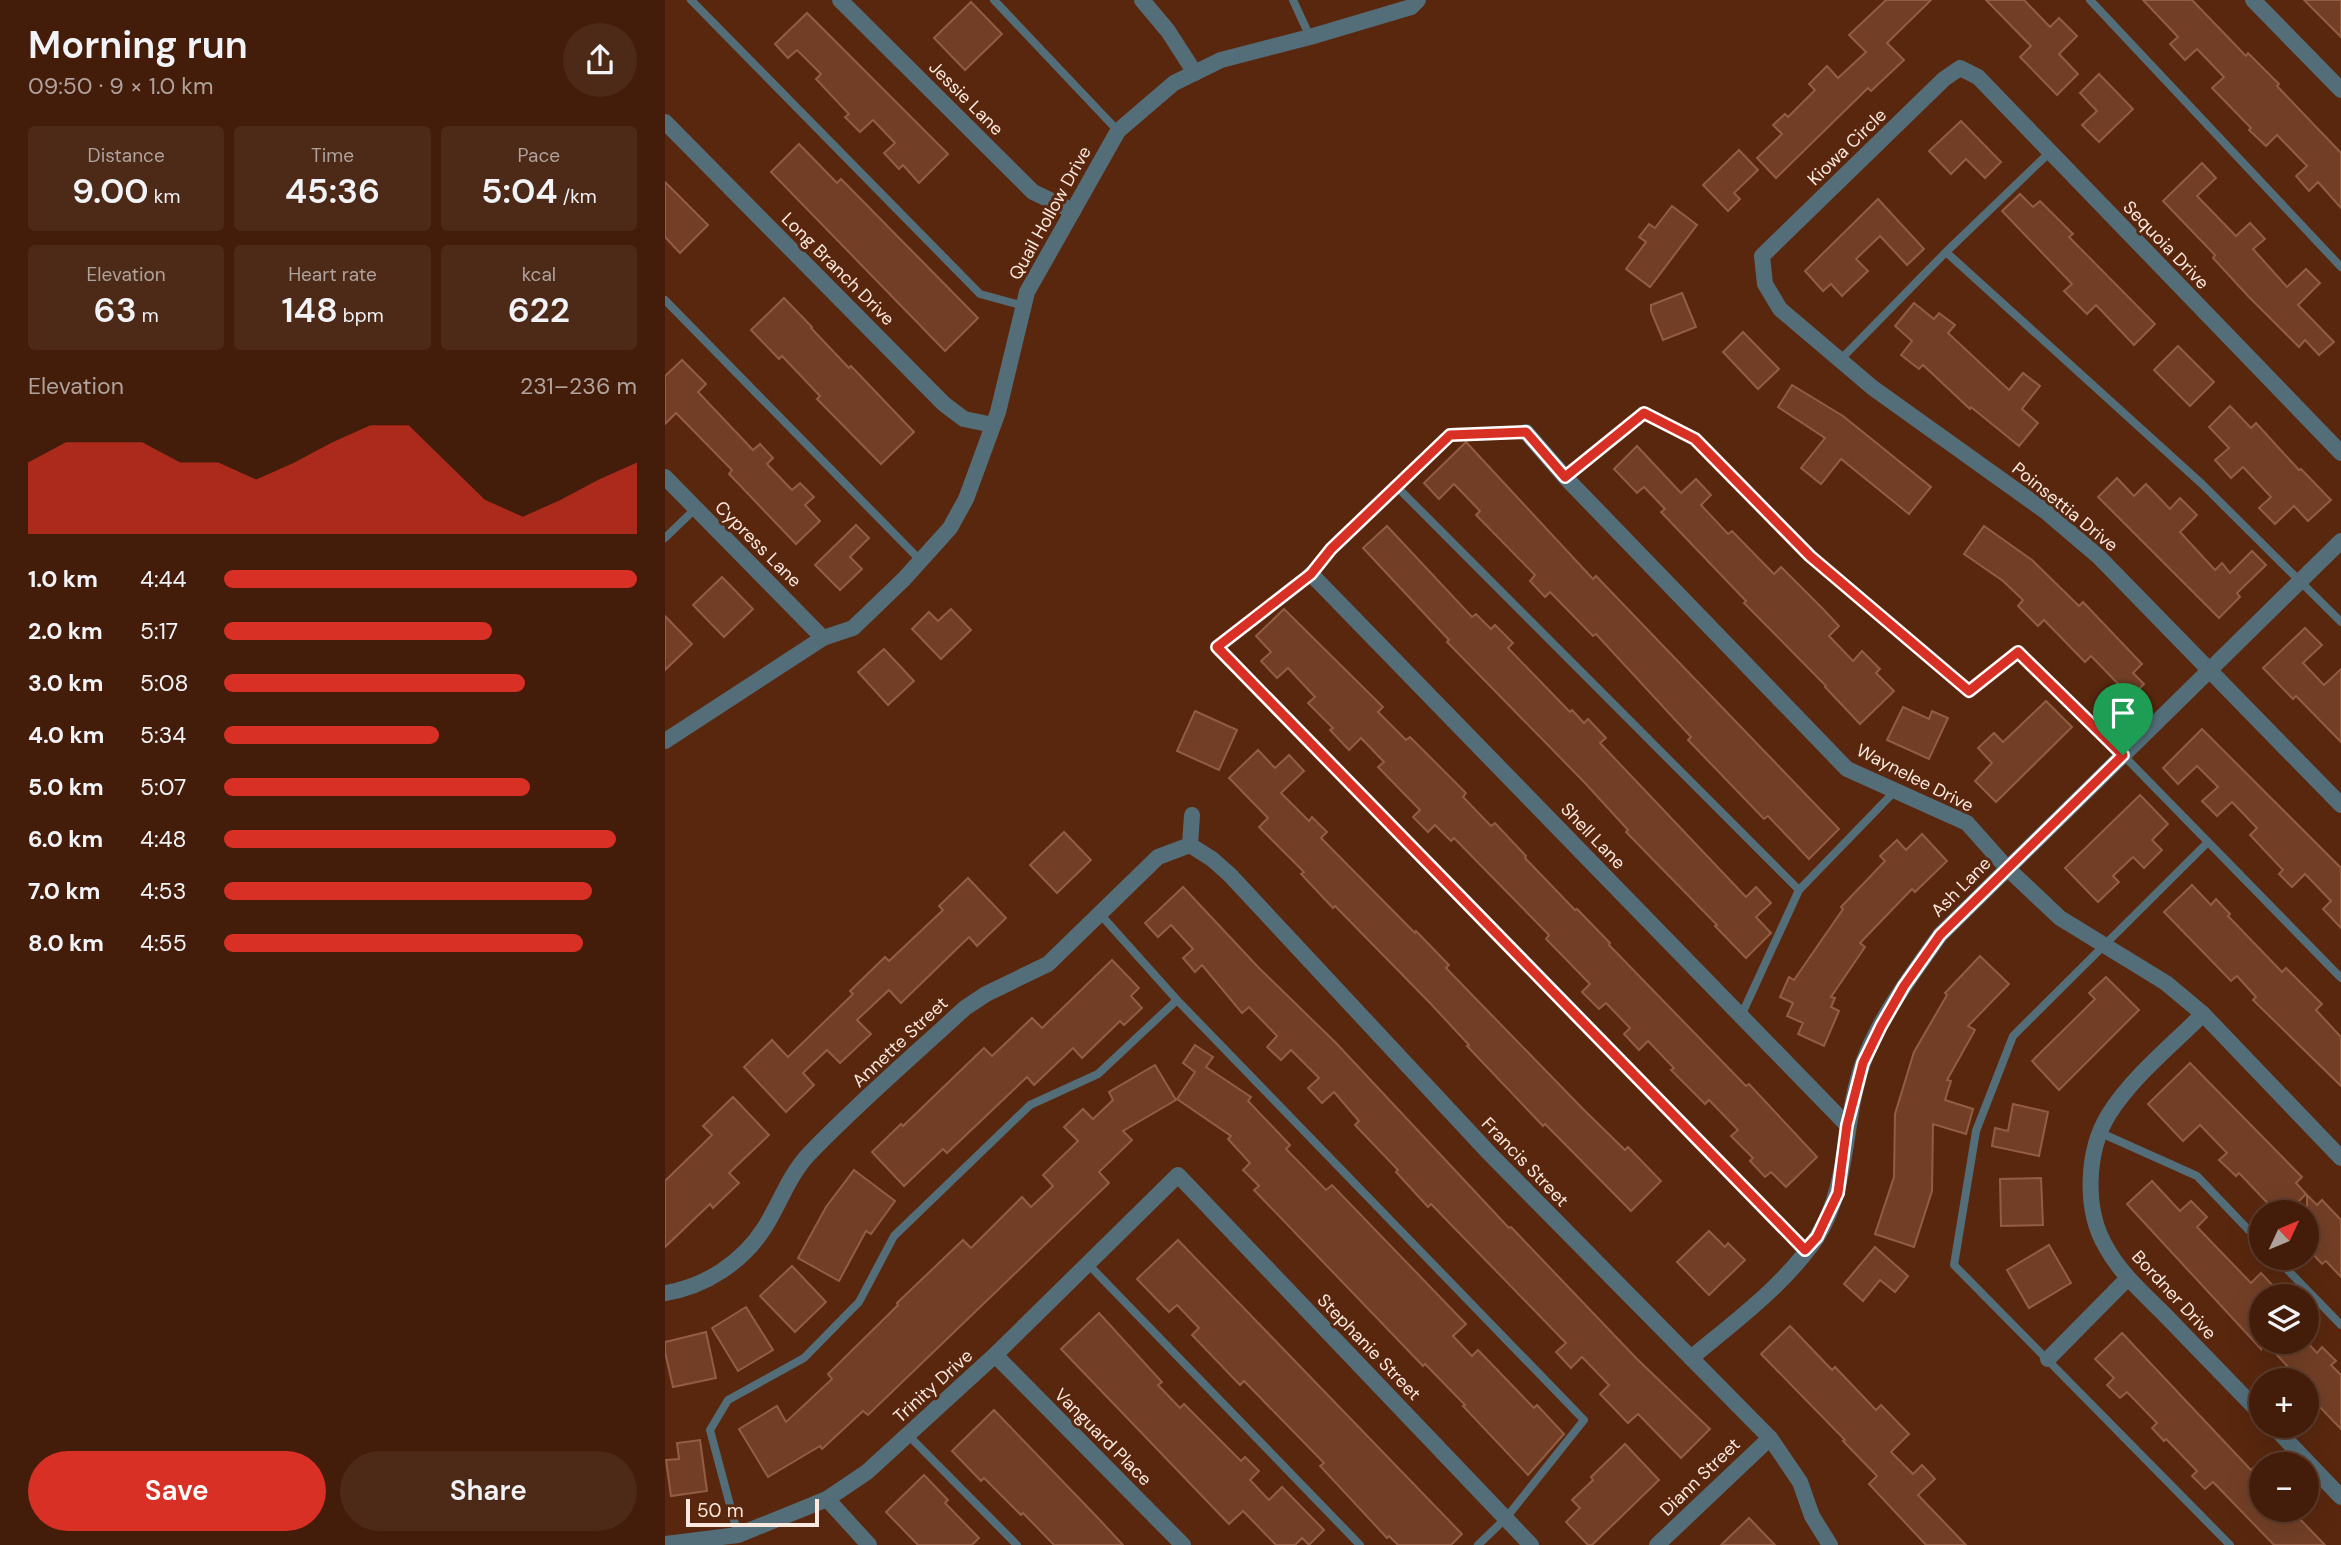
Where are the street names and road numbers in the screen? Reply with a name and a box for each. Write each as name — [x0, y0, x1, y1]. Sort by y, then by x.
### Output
street label: Jessie Lane — [923, 55, 1009, 141]
street label: Kiowa Circle — [1802, 103, 1892, 191]
street label: Quail Hollow Drive — [1003, 142, 1097, 284]
street label: Sequoia Drive — [2118, 195, 2214, 295]
street label: Long Branch Drive — [776, 207, 900, 331]
street label: Poinsettia Drive — [2007, 457, 2123, 557]
street label: Cypress Lane — [709, 495, 807, 593]
street label: Waynelee Drive — [1852, 738, 1978, 818]
street label: Shell Lane — [1555, 798, 1631, 874]
street label: Ash Lane — [1926, 852, 1996, 922]
street label: Annette Street — [847, 991, 953, 1093]
street label: Francis Street — [1476, 1112, 1574, 1212]
street label: Bordner Drive — [2126, 1245, 2222, 1345]
street label: Stephanie Street — [1312, 1288, 1426, 1406]
street label: Trinity Drive — [888, 1344, 978, 1428]
street label: Vanguard Place — [1049, 1383, 1157, 1491]
street label: Diann Street — [1655, 1433, 1745, 1521]

